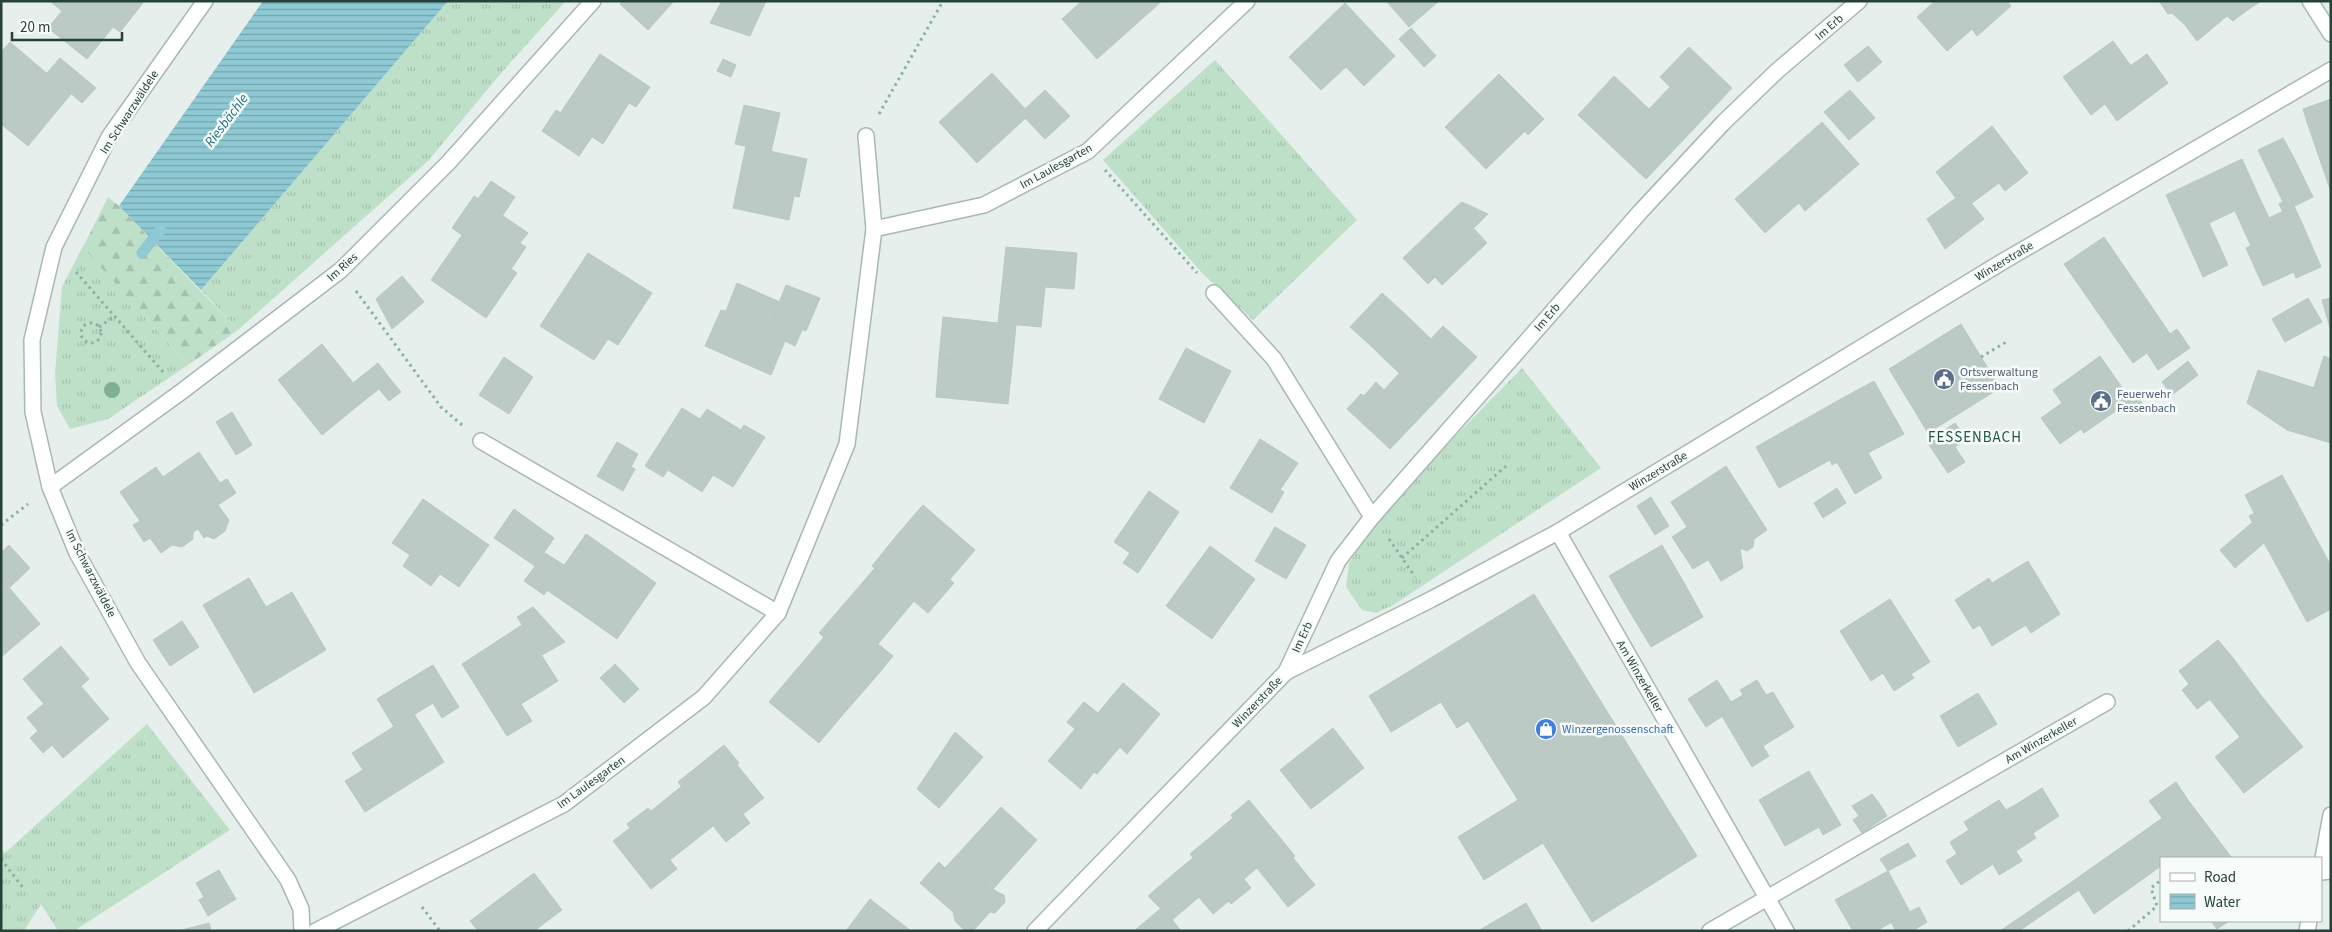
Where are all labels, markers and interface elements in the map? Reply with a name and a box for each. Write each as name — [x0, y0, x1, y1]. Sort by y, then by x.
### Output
scale bar — [12, 10, 122, 42]
street label: Im Erb — [1811, 10, 1847, 44]
text: 20 m — [20, 17, 50, 38]
street label: Im Schwarzwäldele — [96, 67, 163, 158]
water label: Riesbächle — [200, 90, 254, 151]
street label: Im Laulesgarten — [1017, 140, 1096, 193]
street label: Winzerstraße — [1972, 237, 2037, 286]
street label: Im Ries — [323, 249, 361, 286]
street label: Im Erb — [1530, 299, 1565, 335]
place label: Ortsverwaltung Fessenbach — [1960, 364, 2038, 395]
public building icon: Ortsverwaltung Fessenbach — [1932, 367, 1956, 391]
place label: Feuerwehr Fessenbach — [2117, 386, 2176, 417]
public building icon: Feuerwehr Fessenbach — [2089, 389, 2113, 413]
district label: FESSENBACH — [1928, 427, 2022, 448]
street label: Winzerstraße — [1626, 447, 1691, 496]
street label: Im Schwarzwäldele — [61, 526, 120, 620]
street label: Im Erb — [1288, 619, 1317, 656]
street label: Am Winzerkeller — [1612, 637, 1668, 716]
street label: Winzerstraße — [1228, 673, 1286, 732]
street label: Am Winzerkeller — [2002, 712, 2081, 768]
shop icon: Winzergenossenschaft — [1534, 717, 1558, 741]
place label: Winzergenossenschaft — [1562, 721, 1674, 738]
street label: Im Laulesgarten — [554, 752, 629, 813]
legend — [2160, 857, 2322, 922]
text: Road — [2204, 867, 2236, 888]
text: Water — [2204, 892, 2241, 913]

